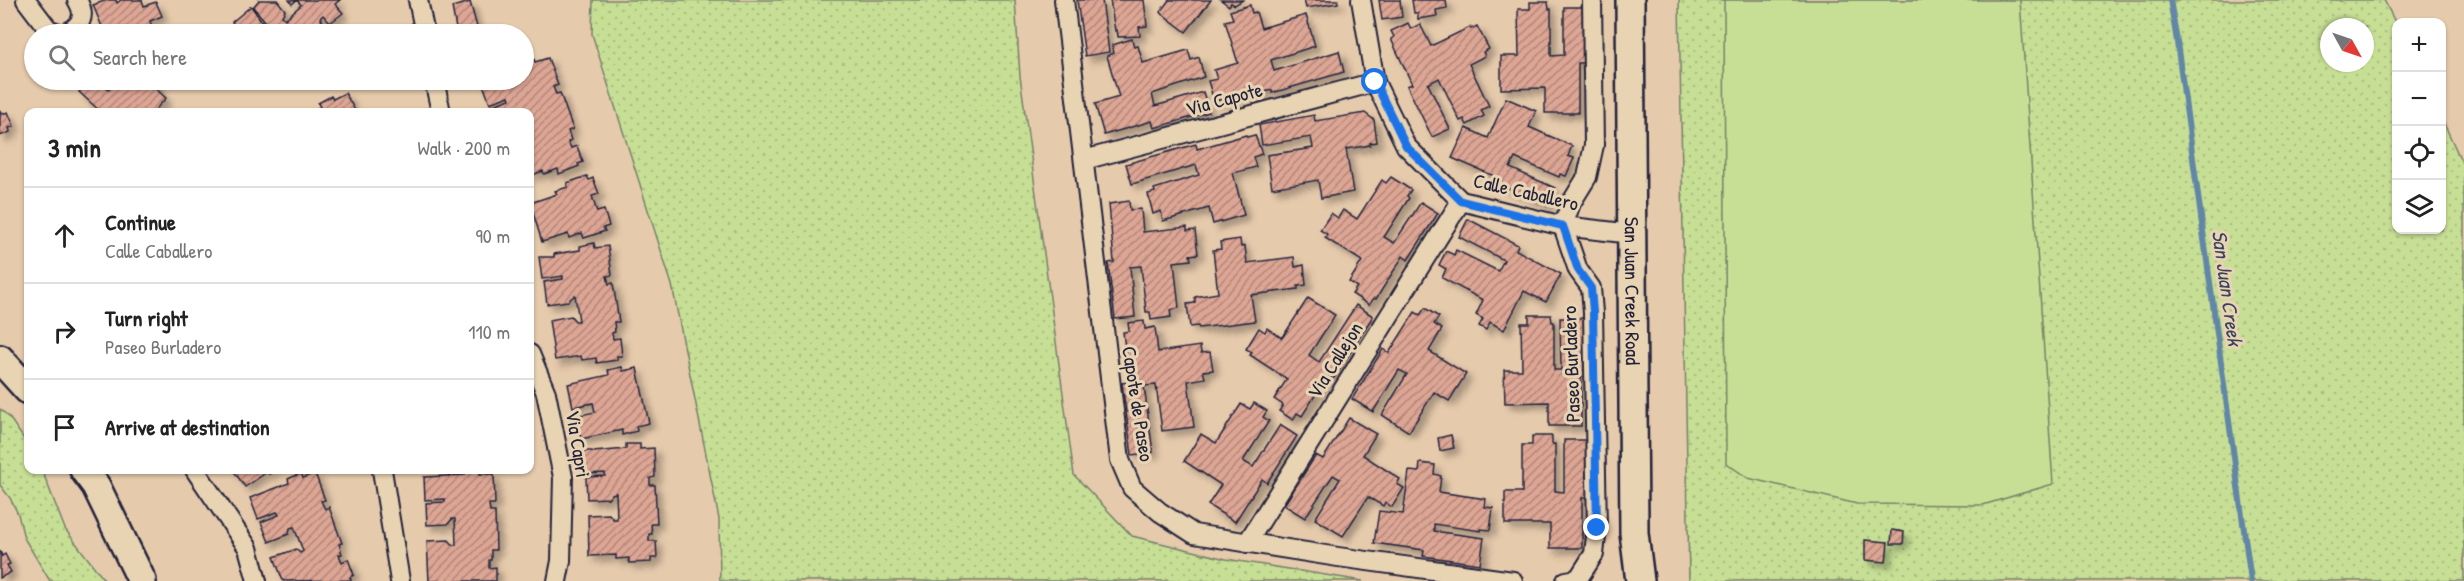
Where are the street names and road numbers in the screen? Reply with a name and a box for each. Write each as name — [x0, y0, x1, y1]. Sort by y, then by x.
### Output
street label: Via Capote — [1183, 75, 1265, 122]
street label: Calle Caballero — [1471, 166, 1581, 217]
street label: San Juan Creek Road — [1619, 217, 1647, 365]
street label: Paseo Burladero — [1555, 305, 1586, 423]
street label: Via Callejon — [1301, 316, 1369, 403]
street label: Capote de Paseo — [1116, 344, 1161, 464]
street label: Via Capri — [560, 408, 597, 479]

